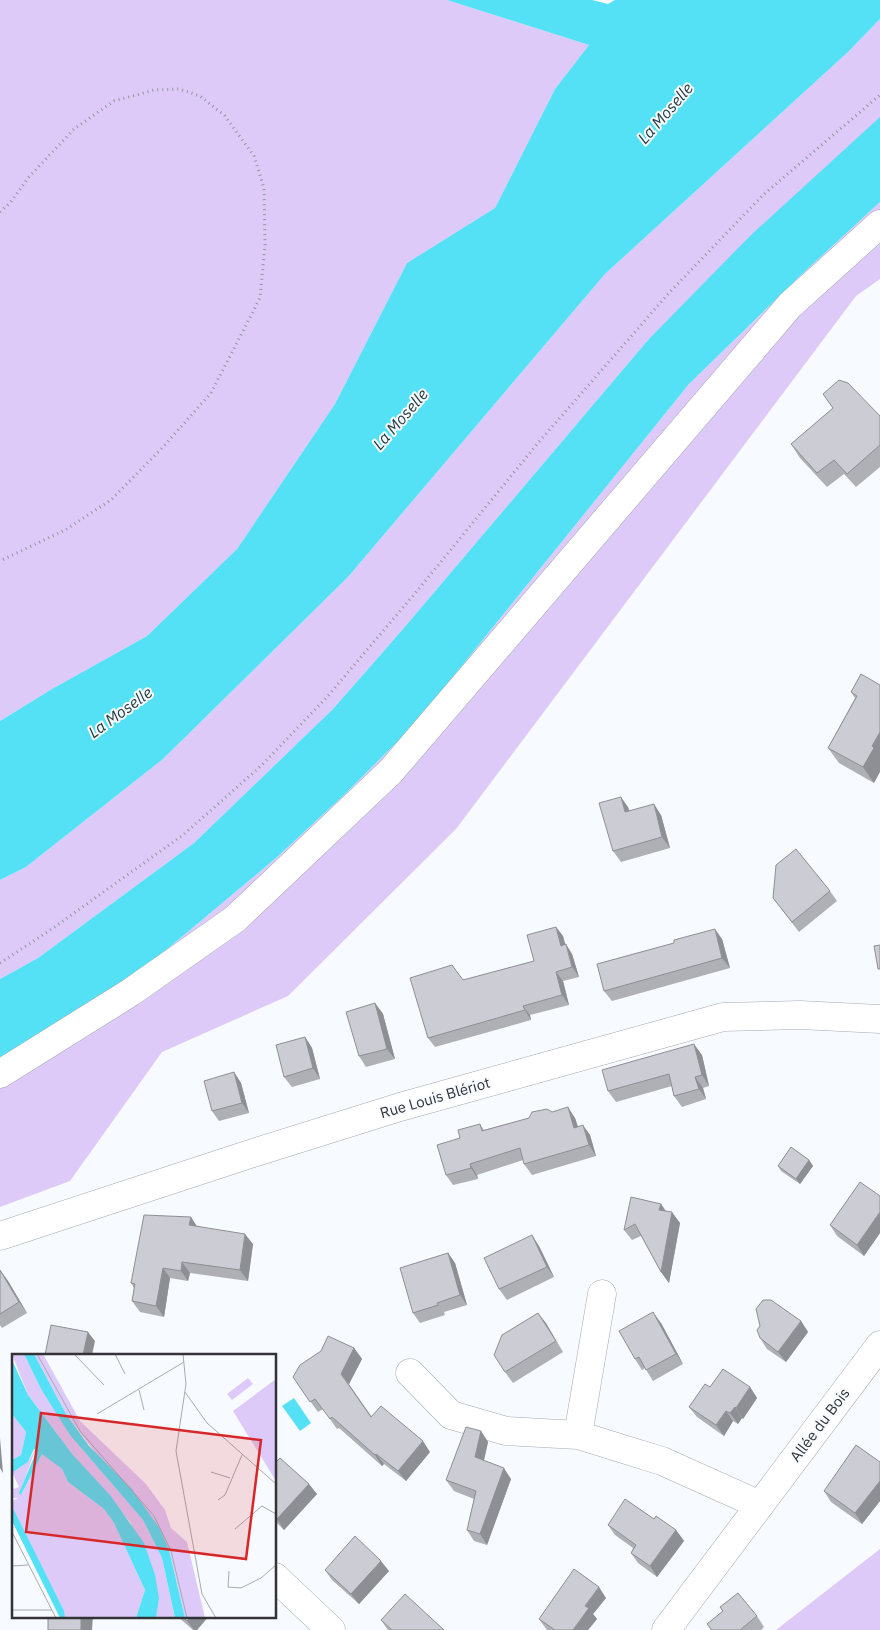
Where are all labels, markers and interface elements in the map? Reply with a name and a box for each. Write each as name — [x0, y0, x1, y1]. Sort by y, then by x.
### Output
water label: La Moselle — [633, 78, 697, 148]
water label: La Moselle — [368, 384, 432, 454]
water label: La Moselle — [84, 682, 156, 742]
street label: Rue Louis Blériot — [378, 1073, 492, 1122]
inset map — [12, 1354, 276, 1618]
street label: Allée du Bois — [786, 1384, 854, 1465]

